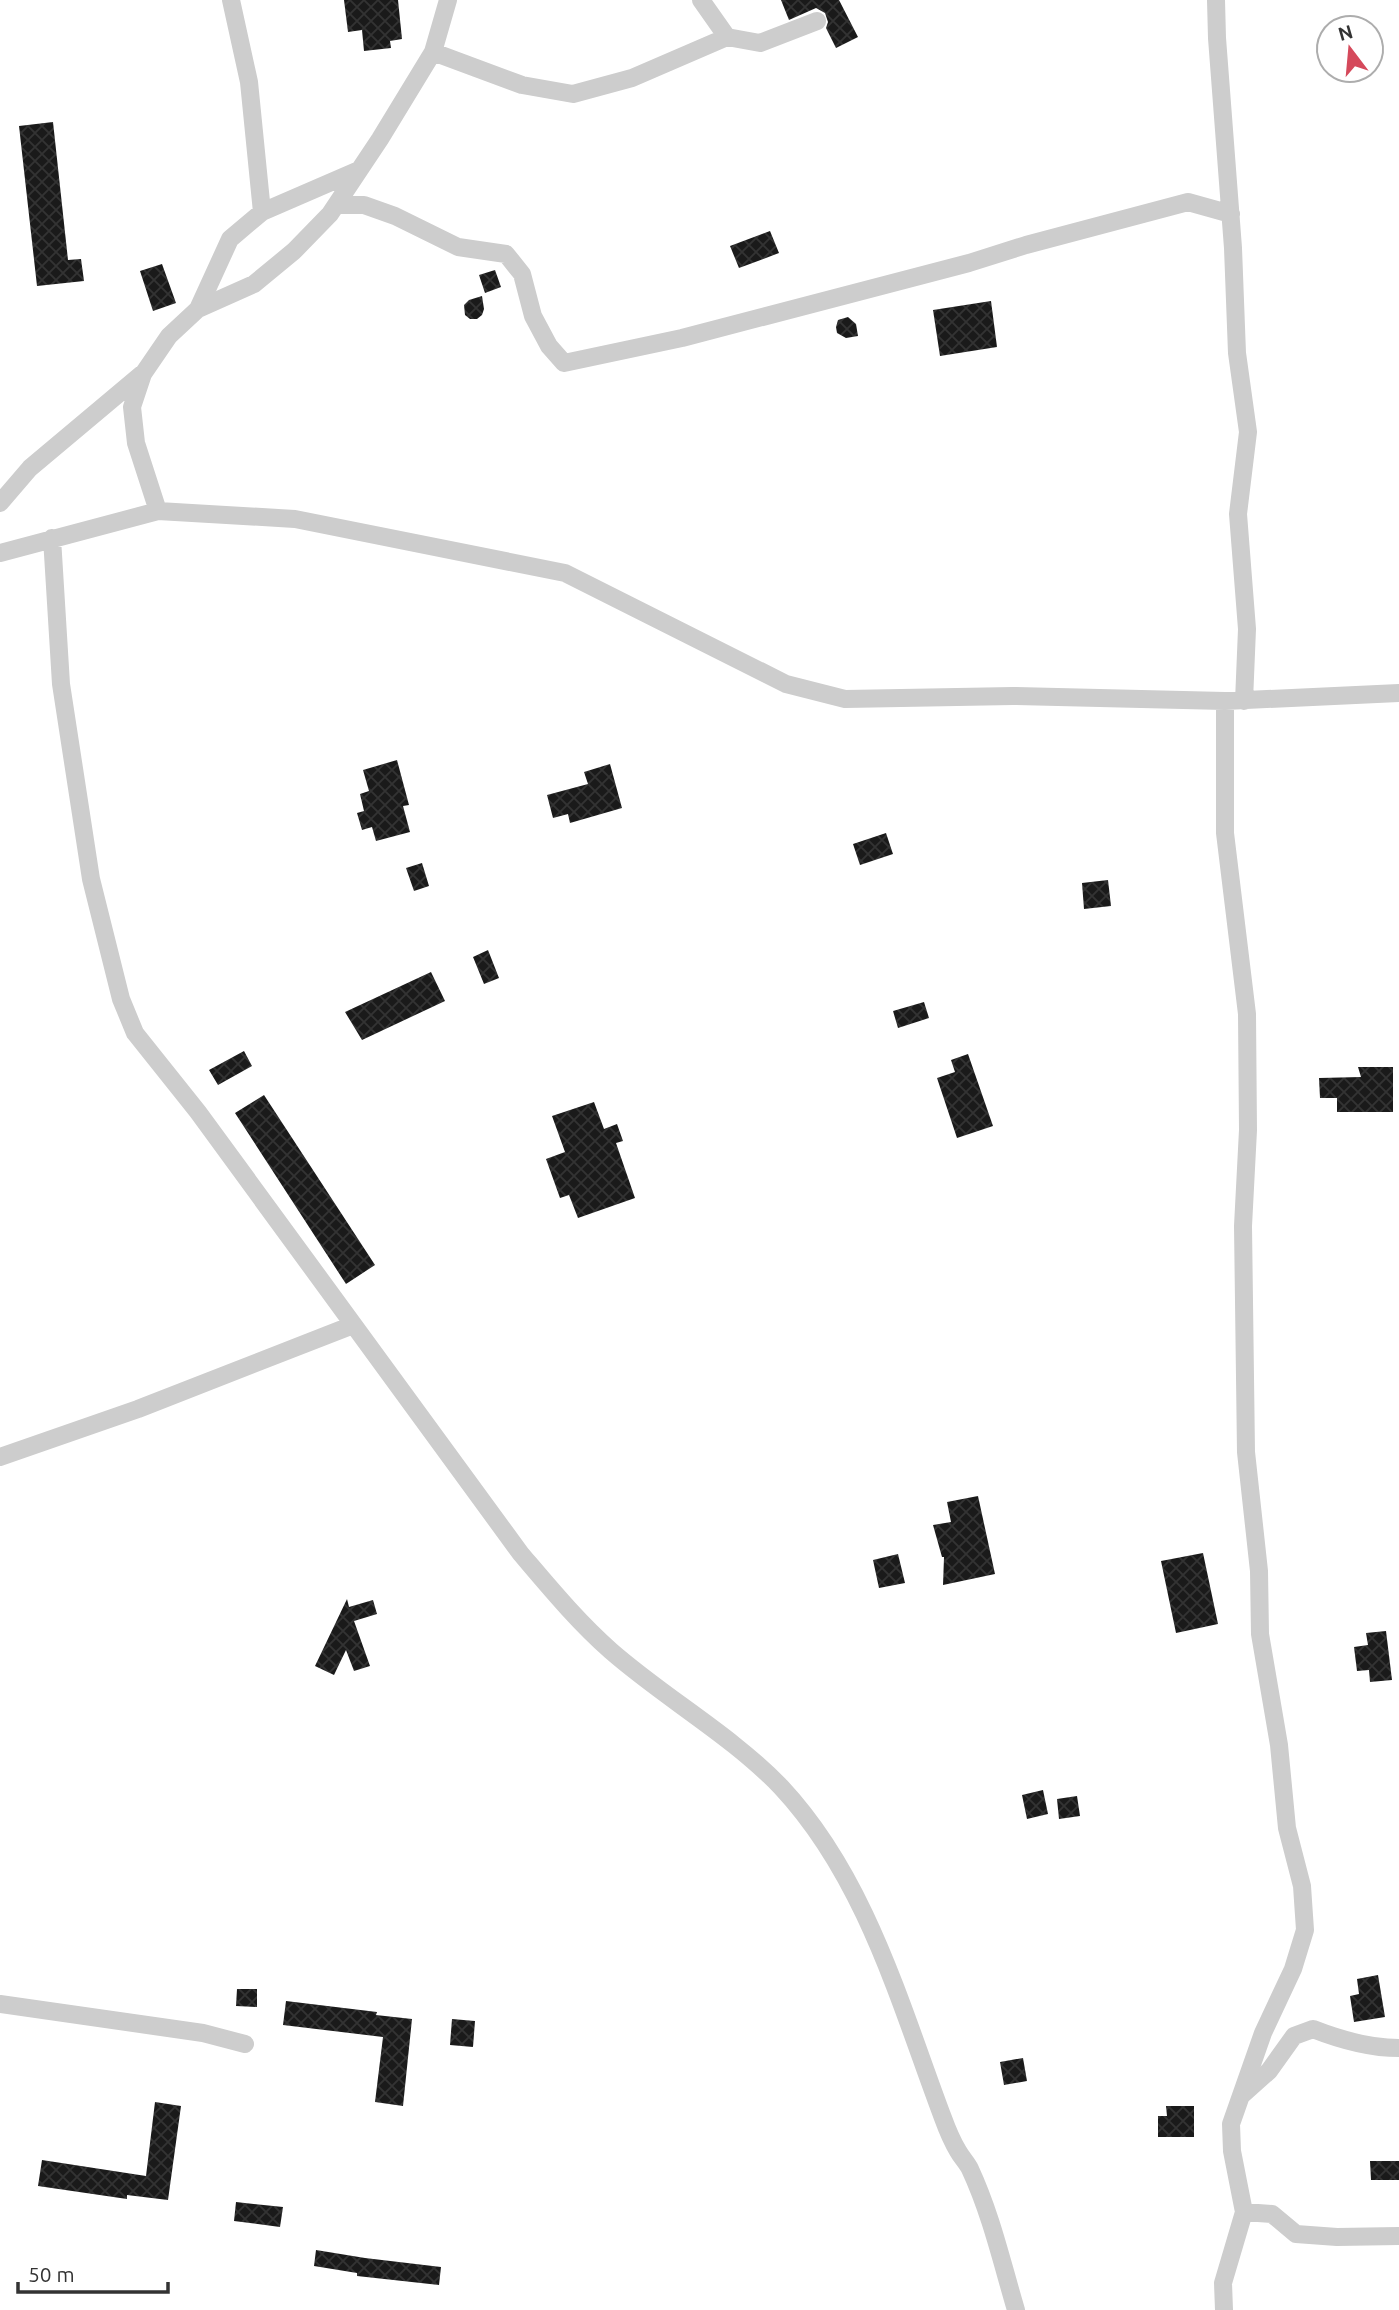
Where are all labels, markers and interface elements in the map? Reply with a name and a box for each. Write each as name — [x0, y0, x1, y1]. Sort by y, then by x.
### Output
north arrow — [1315, 14, 1385, 84]
text: N — [1335, 20, 1355, 45]
scale bar — [18, 2250, 168, 2294]
text: 50 m — [28, 2262, 75, 2286]

